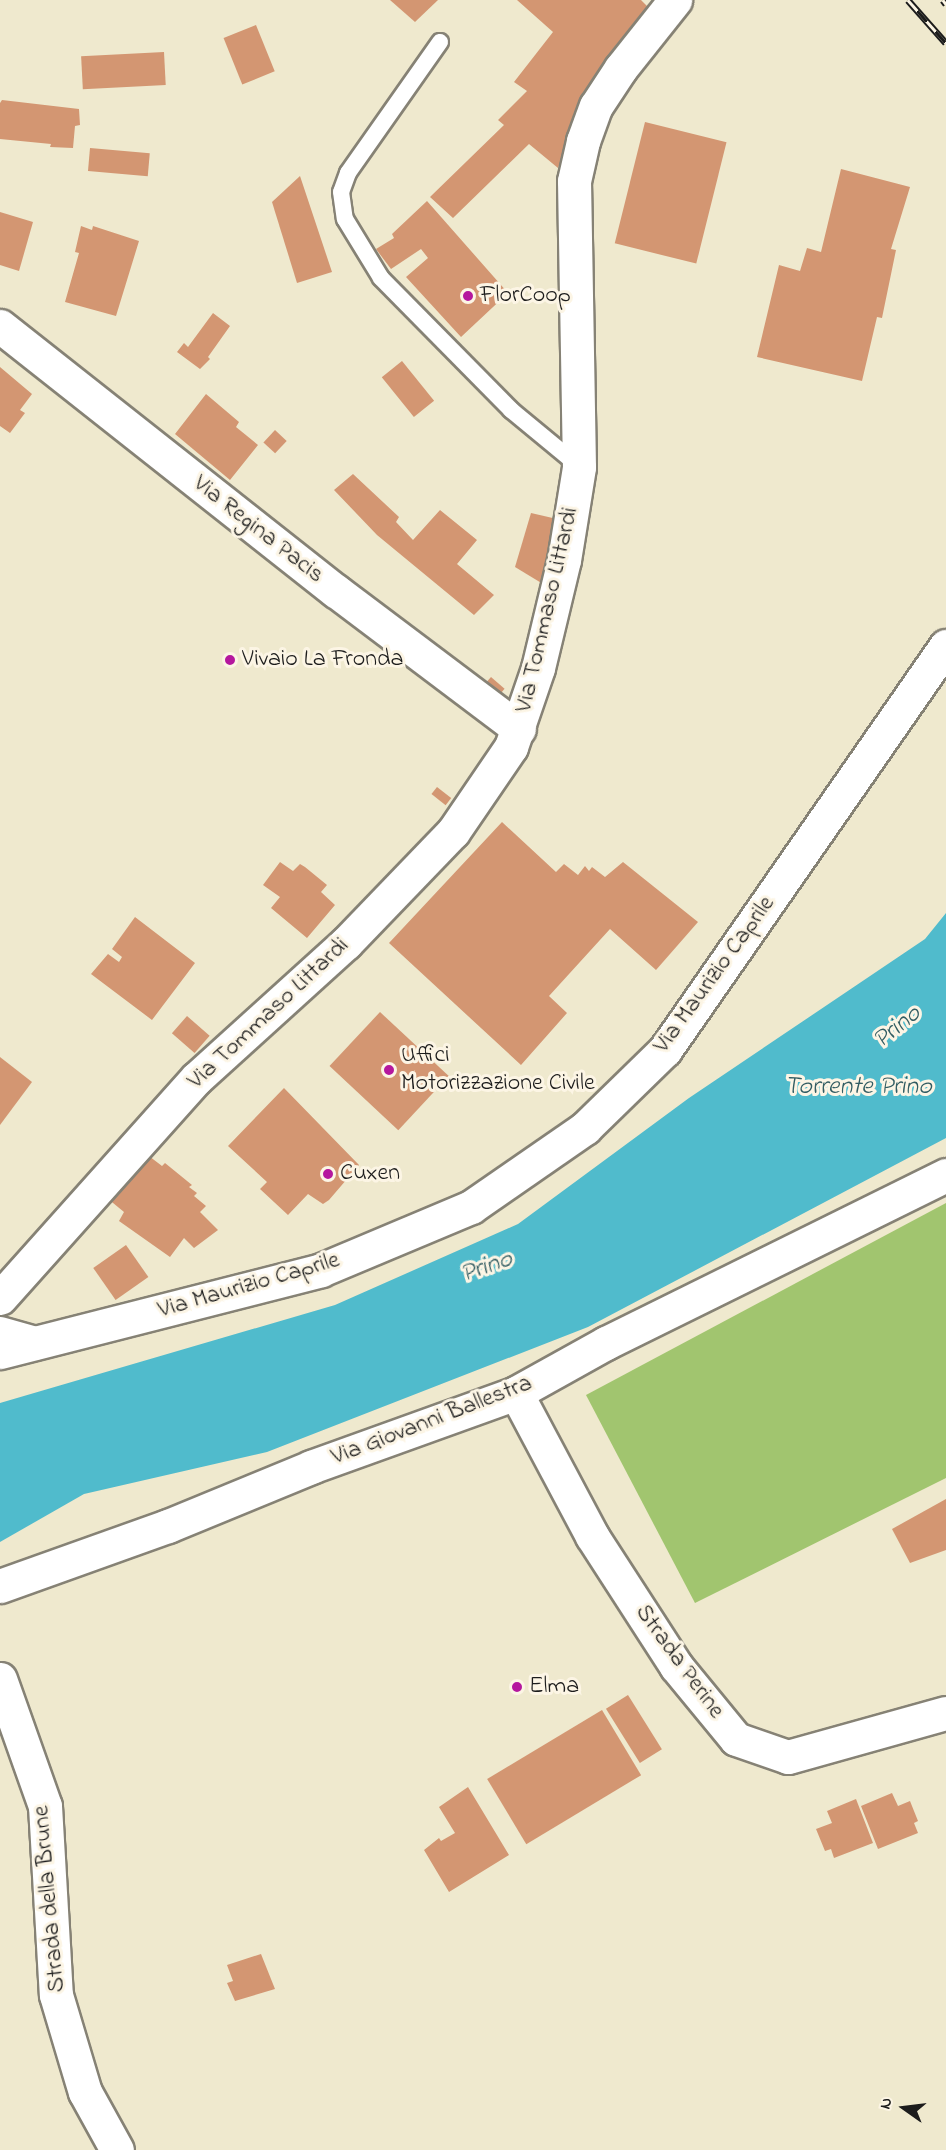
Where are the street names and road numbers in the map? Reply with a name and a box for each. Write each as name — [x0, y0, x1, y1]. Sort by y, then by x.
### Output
street label: Via Regina Pacis — [187, 470, 329, 590]
street label: Via Tommaso Littardi — [510, 505, 586, 715]
street label: Via Maurizio Caprile — [648, 891, 782, 1059]
street label: Via Tommaso Littardi — [183, 932, 355, 1096]
street label: Via Maurizio Caprile — [155, 1246, 343, 1326]
street label: Via Giovanni Ballestra — [328, 1369, 536, 1473]
street label: Strada Perine — [628, 1599, 730, 1725]
street label: Strada della Brune — [27, 1804, 73, 1994]

